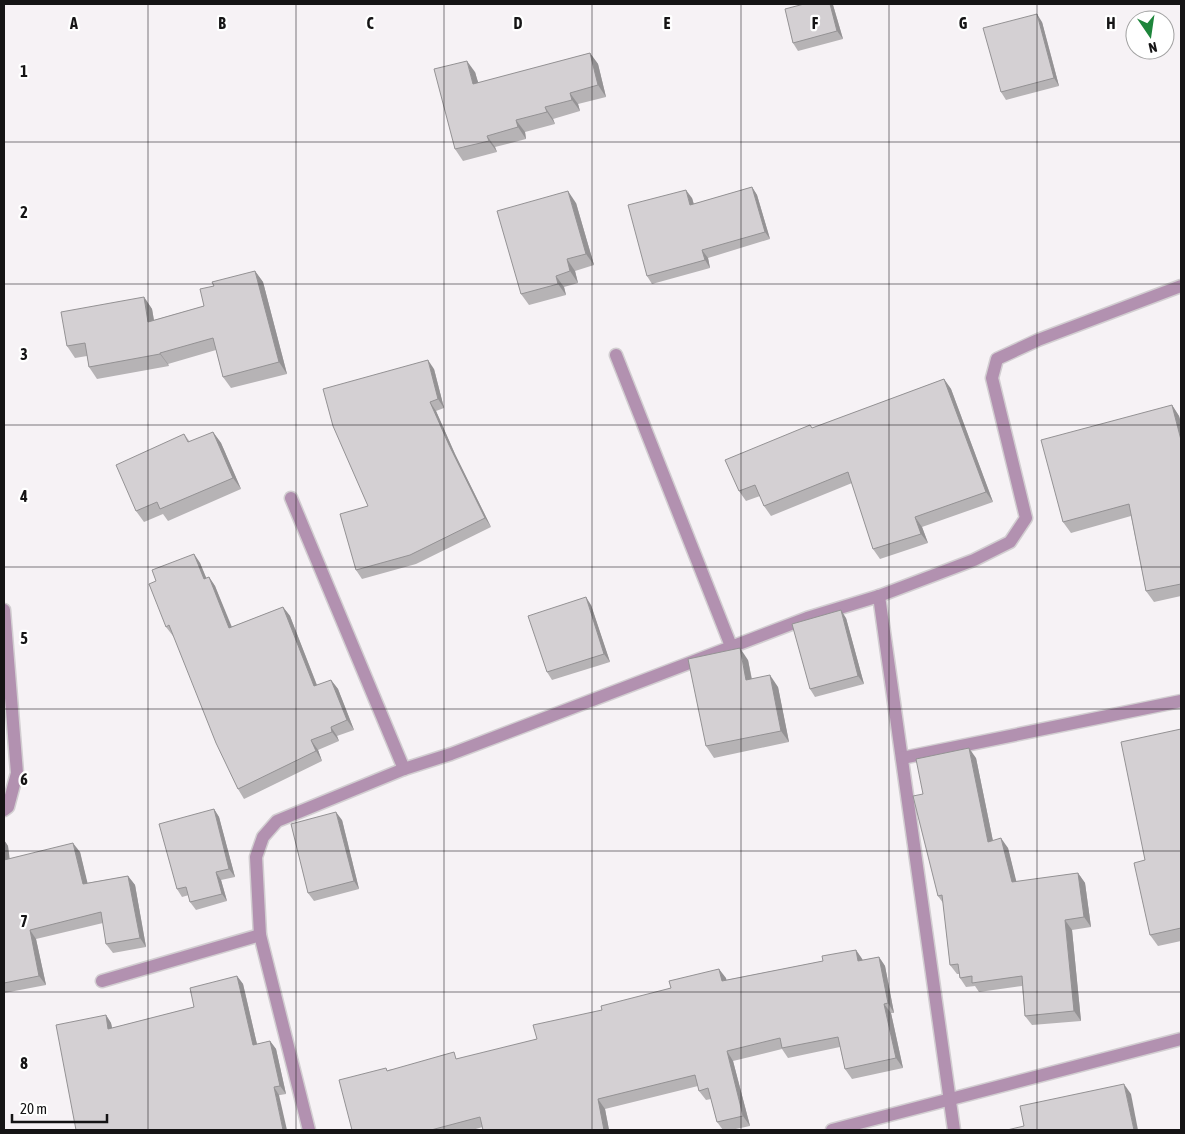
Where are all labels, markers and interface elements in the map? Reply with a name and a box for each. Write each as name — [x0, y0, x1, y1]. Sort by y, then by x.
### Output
north arrow — [1125, 10, 1175, 60]
text: A — [69, 14, 78, 32]
text: B — [218, 14, 226, 32]
text: C — [366, 14, 374, 32]
text: D — [514, 14, 523, 32]
text: E — [664, 14, 671, 32]
text: F — [812, 14, 819, 32]
text: G — [959, 14, 968, 32]
text: H — [1106, 14, 1116, 32]
text: N — [1147, 39, 1159, 56]
text: 1 — [20, 62, 28, 80]
text: 2 — [20, 203, 28, 221]
text: 3 — [20, 345, 28, 363]
text: 4 — [19, 487, 28, 505]
text: 5 — [20, 629, 28, 647]
text: 6 — [20, 770, 28, 788]
text: 7 — [20, 912, 28, 930]
text: 8 — [20, 1054, 28, 1072]
scale bar — [12, 1092, 108, 1124]
text: 20 m — [20, 1100, 47, 1117]

